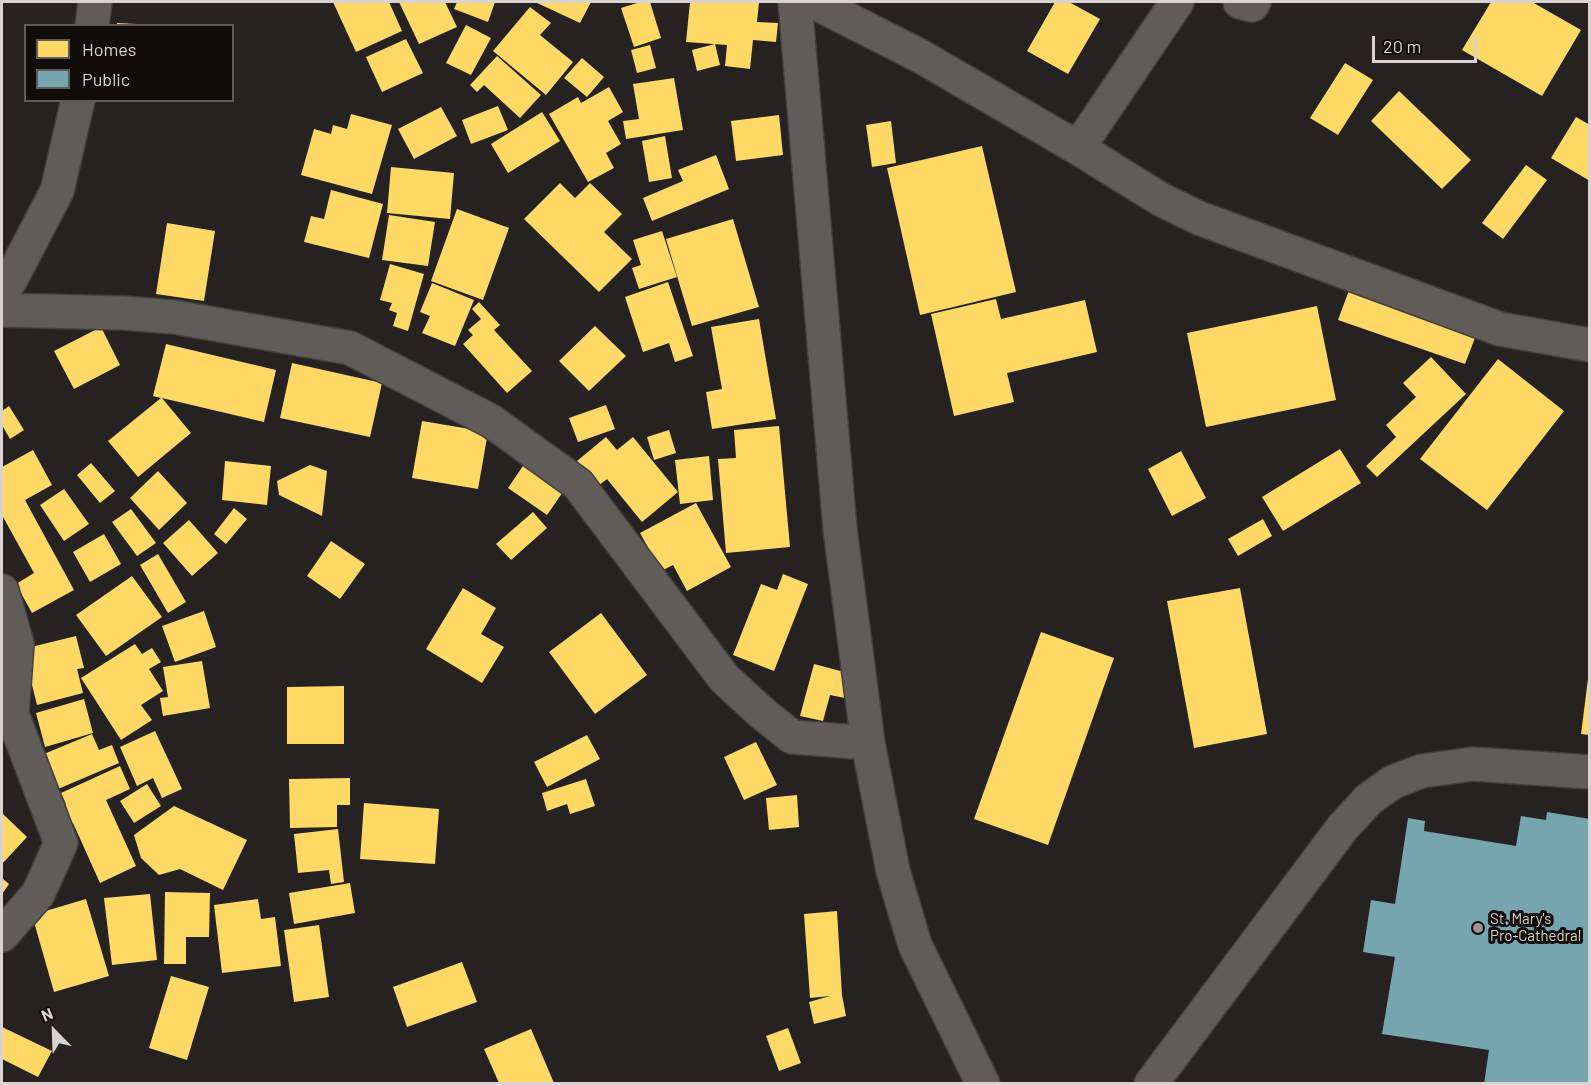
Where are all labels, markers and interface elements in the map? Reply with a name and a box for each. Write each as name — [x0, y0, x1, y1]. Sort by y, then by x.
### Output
legend — [24, 24, 234, 102]
scale bar — [1375, 24, 1480, 62]
text: 20 m — [1383, 35, 1421, 57]
text: Homes — [82, 38, 136, 60]
text: Public — [82, 68, 130, 90]
place label: St. Mary's Pro-Cathedral — [1490, 910, 1581, 945]
marker: St. Mary's Pro-Cathedral — [1471, 921, 1485, 935]
north arrow — [24, 1001, 84, 1061]
text: N — [38, 1003, 55, 1025]

